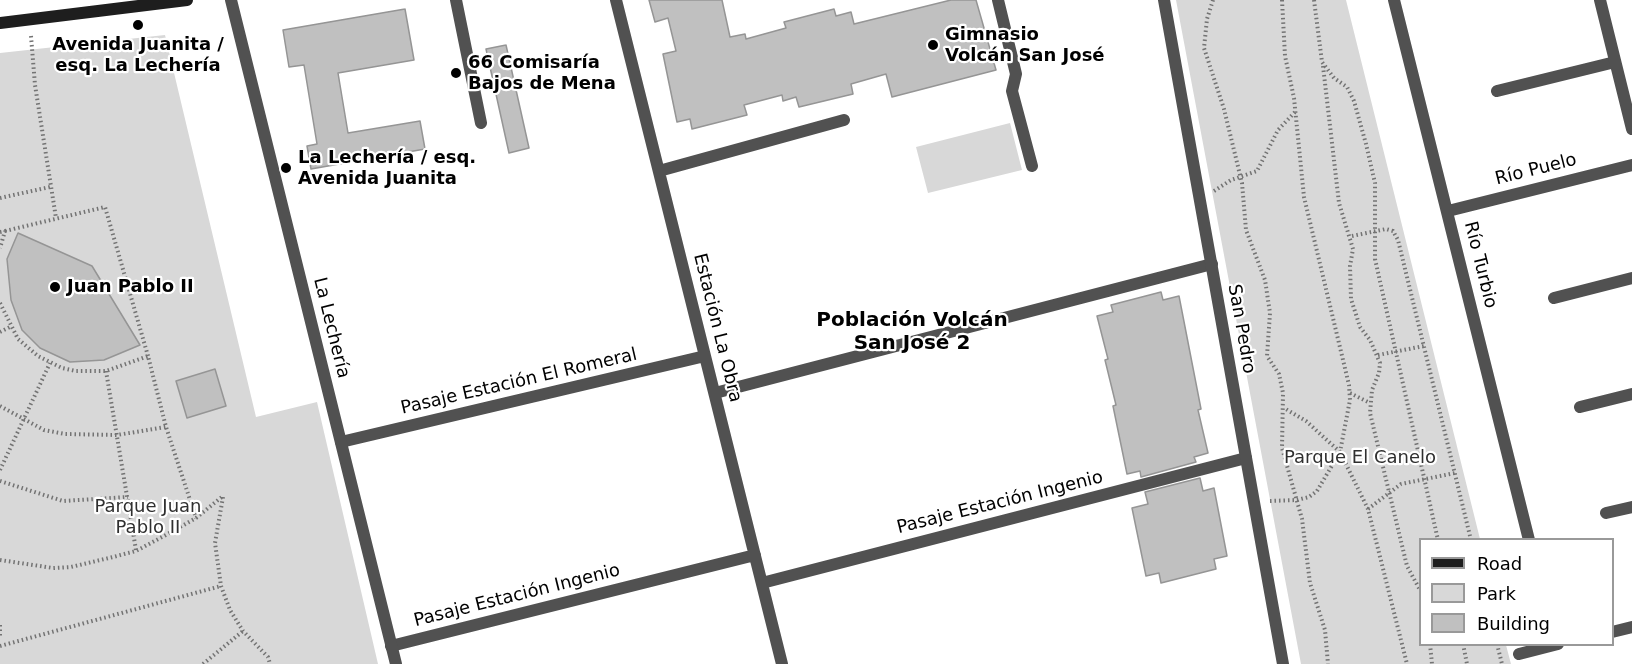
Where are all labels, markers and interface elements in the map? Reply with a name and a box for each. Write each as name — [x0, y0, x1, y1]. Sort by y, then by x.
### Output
marker: Avenida Juanita / esq. La Lechería — [131, 18, 145, 32]
place label: Gimnasio Volcán San José — [945, 24, 1105, 66]
place label: Avenida Juanita / esq. La Lechería — [52, 34, 224, 76]
marker: Gimnasio Volcán San José — [926, 38, 940, 52]
place label: 66 Comisaría Bajos de Mena — [468, 52, 616, 94]
marker: 66 Comisaría Bajos de Mena — [449, 66, 463, 80]
place label: La Lechería / esq. Avenida Juanita — [298, 147, 476, 190]
street label: Río Puelo — [1493, 149, 1579, 191]
marker: La Lechería / esq. Avenida Juanita — [279, 161, 293, 175]
street label: Río Turbio — [1459, 219, 1501, 311]
street label: Estación La Obra — [688, 251, 746, 405]
street label: La Lechería — [308, 275, 354, 381]
place label: Juan Pablo II — [67, 276, 194, 298]
marker: Juan Pablo II — [48, 280, 62, 294]
street label: San Pedro — [1223, 283, 1259, 375]
district label: Población Volcán San José 2 — [816, 309, 1008, 356]
street label: Pasaje Estación El Romeral — [399, 344, 639, 420]
park label: Parque El Canelo — [1284, 447, 1436, 469]
street label: Pasaje Estación Ingenio — [895, 467, 1105, 539]
park label: Parque Juan Pablo II — [95, 496, 201, 538]
legend — [1419, 538, 1614, 646]
text: Road — [1477, 553, 1522, 574]
street label: Pasaje Estación Ingenio — [412, 560, 622, 632]
text: Park — [1477, 583, 1516, 604]
text: Building — [1477, 613, 1550, 634]

